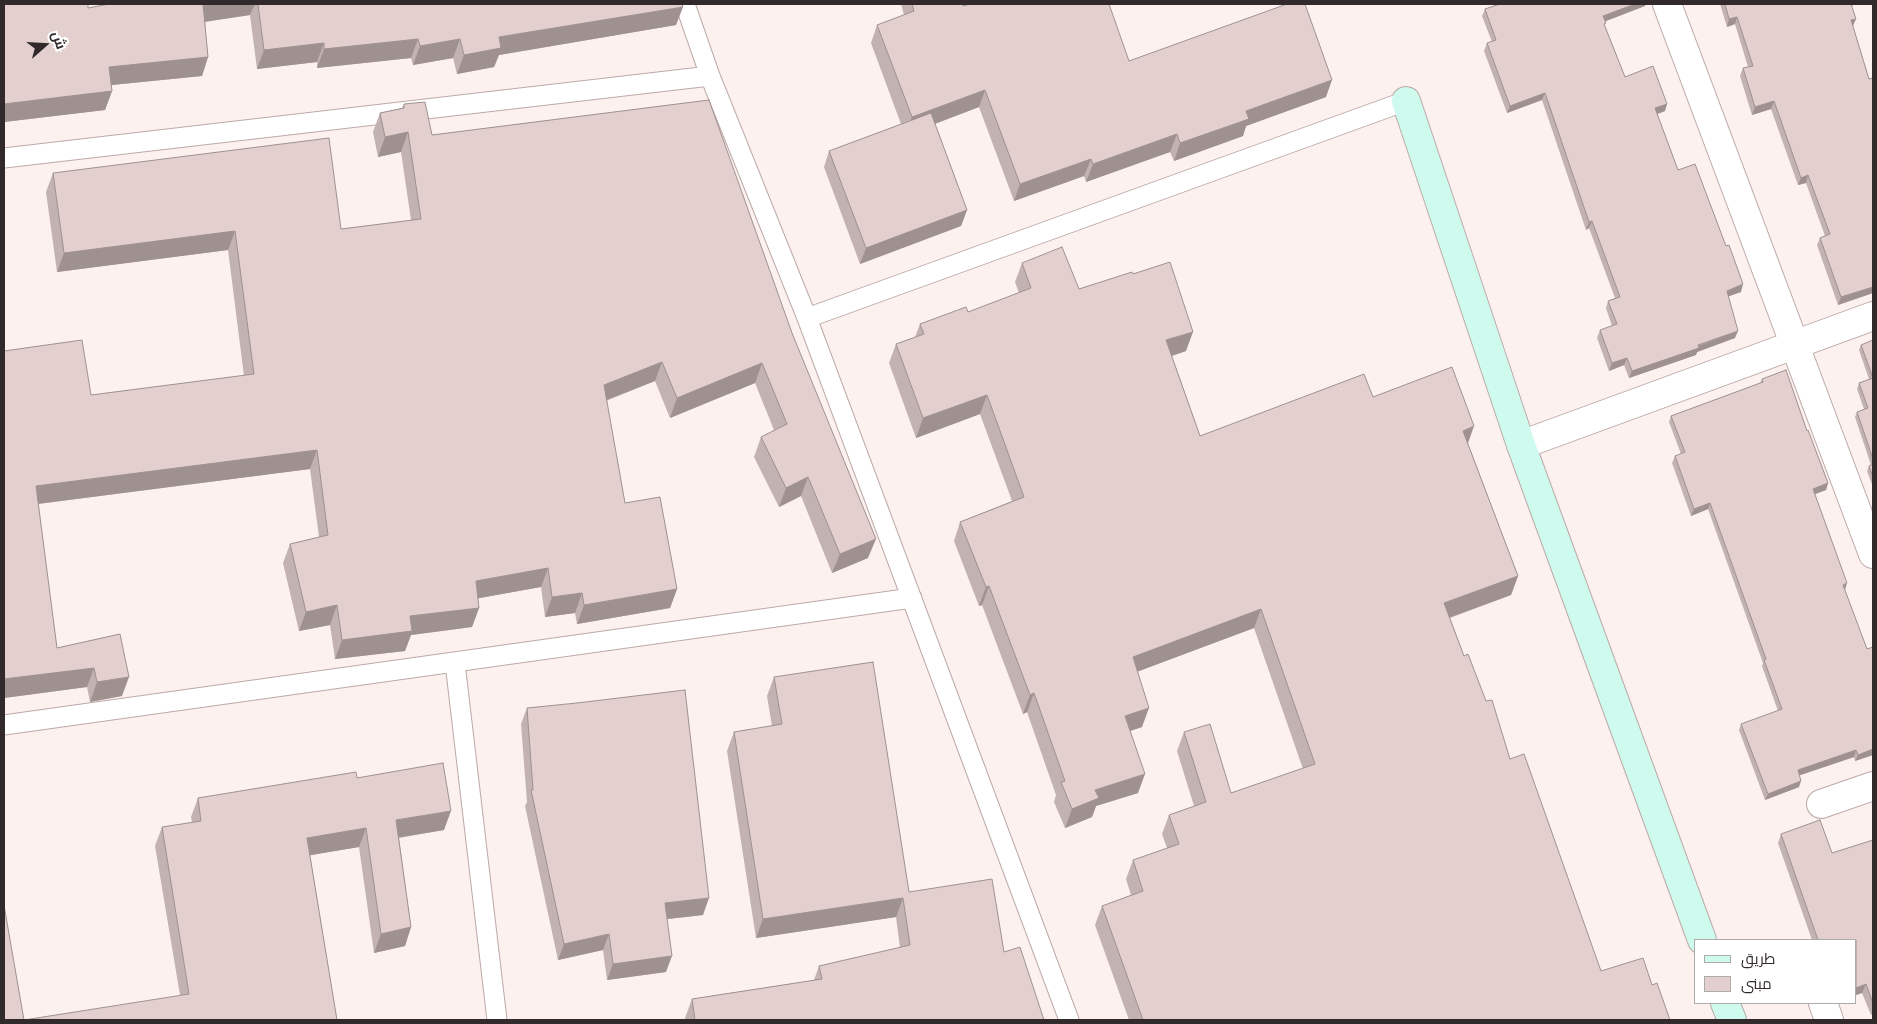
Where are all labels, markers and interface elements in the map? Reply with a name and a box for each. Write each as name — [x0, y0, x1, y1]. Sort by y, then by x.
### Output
north arrow — [20, 20, 70, 70]
text: ش — [48, 28, 72, 52]
legend — [1694, 939, 1857, 1004]
text: طريق — [1741, 948, 1775, 968]
text: مبنى — [1741, 973, 1772, 993]

